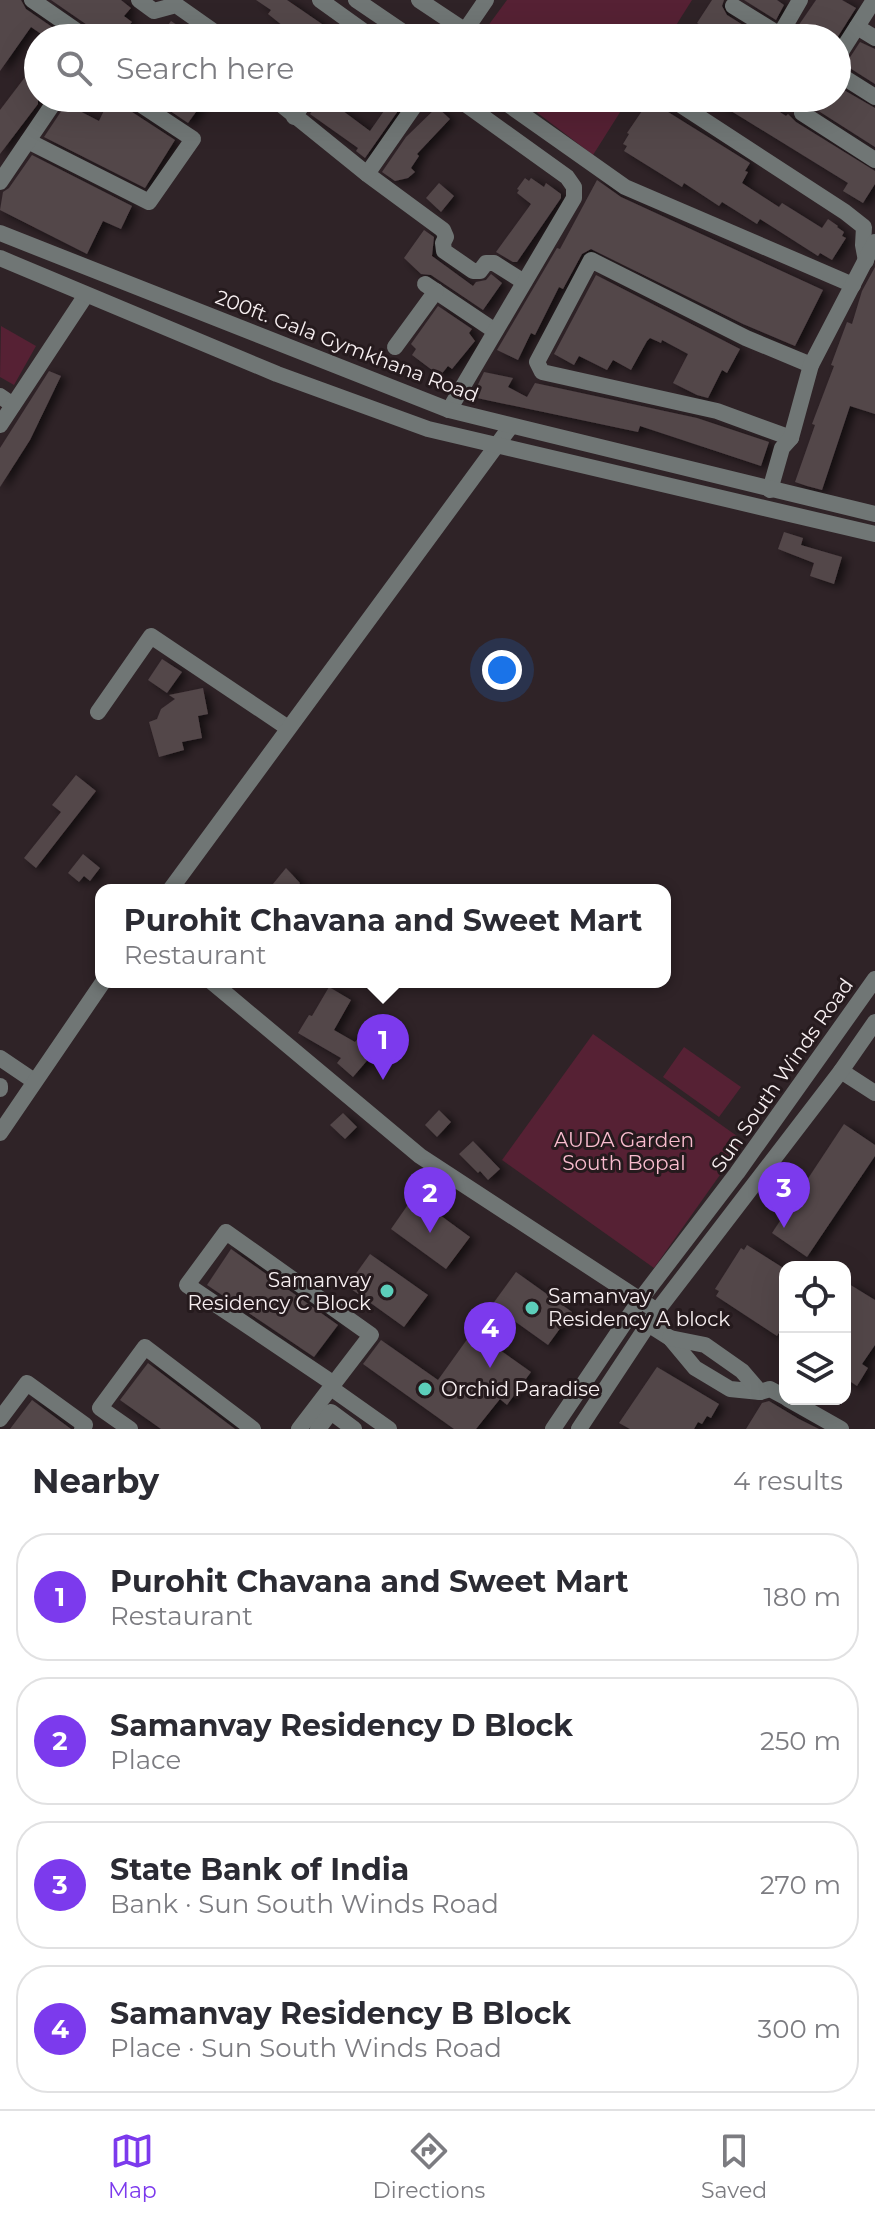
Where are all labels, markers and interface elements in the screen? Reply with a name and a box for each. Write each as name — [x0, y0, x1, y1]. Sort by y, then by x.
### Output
search box — [24, 24, 851, 112]
icon: search — [52, 46, 96, 90]
text: Search here — [116, 50, 294, 87]
street label: 200ft. Gala Gymkhana Road — [212, 285, 482, 407]
your location — [482, 650, 522, 690]
popup — [95, 884, 671, 988]
text: Purohit Chavana and Sweet Mart — [124, 902, 642, 939]
text: Restaurant — [124, 939, 267, 971]
street label: Sun South Winds Road — [706, 973, 858, 1177]
pin: 1 — [357, 1014, 409, 1080]
park label: AUDA Garden South Bopal — [554, 1128, 694, 1175]
pin: 3 — [758, 1162, 810, 1228]
pin: 2 — [404, 1167, 456, 1233]
map controls — [779, 1261, 851, 1405]
button: locate — [779, 1261, 851, 1333]
place label: Samanvay Residency C Block — [187, 1268, 371, 1315]
marker: Samanvay Residency C Block — [378, 1282, 396, 1300]
place label: Samanvay Residency A block — [548, 1284, 730, 1331]
marker: Samanvay Residency A block — [523, 1299, 541, 1317]
pin: 4 — [464, 1302, 516, 1368]
button: layers — [779, 1333, 851, 1405]
place label: Orchid Paradise — [441, 1377, 600, 1401]
marker: Orchid Paradise — [416, 1380, 434, 1398]
text: Nearby — [32, 1460, 159, 1502]
text: 4 results — [733, 1465, 843, 1497]
text: Purohit Chavana and Sweet Mart — [110, 1563, 628, 1600]
text: 1 — [55, 1581, 65, 1613]
text: 180 m — [763, 1581, 841, 1613]
text: Restaurant — [110, 1600, 253, 1632]
text: Samanvay Residency D Block — [110, 1707, 573, 1744]
text: 2 — [52, 1725, 68, 1757]
text: 250 m — [760, 1725, 841, 1757]
text: Place — [110, 1744, 181, 1776]
text: State Bank of India — [110, 1851, 409, 1888]
text: 3 — [52, 1869, 68, 1901]
text: 270 m — [760, 1869, 841, 1901]
text: Bank · Sun South Winds Road — [110, 1888, 499, 1920]
text: Samanvay Residency B Block — [110, 1995, 571, 2032]
text: 4 — [51, 2013, 69, 2045]
text: 300 m — [758, 2013, 841, 2045]
text: Place · Sun South Winds Road — [110, 2032, 502, 2064]
tab: Map — [108, 2129, 157, 2204]
tab: Directions — [373, 2129, 485, 2204]
tab: Saved — [701, 2129, 767, 2204]

